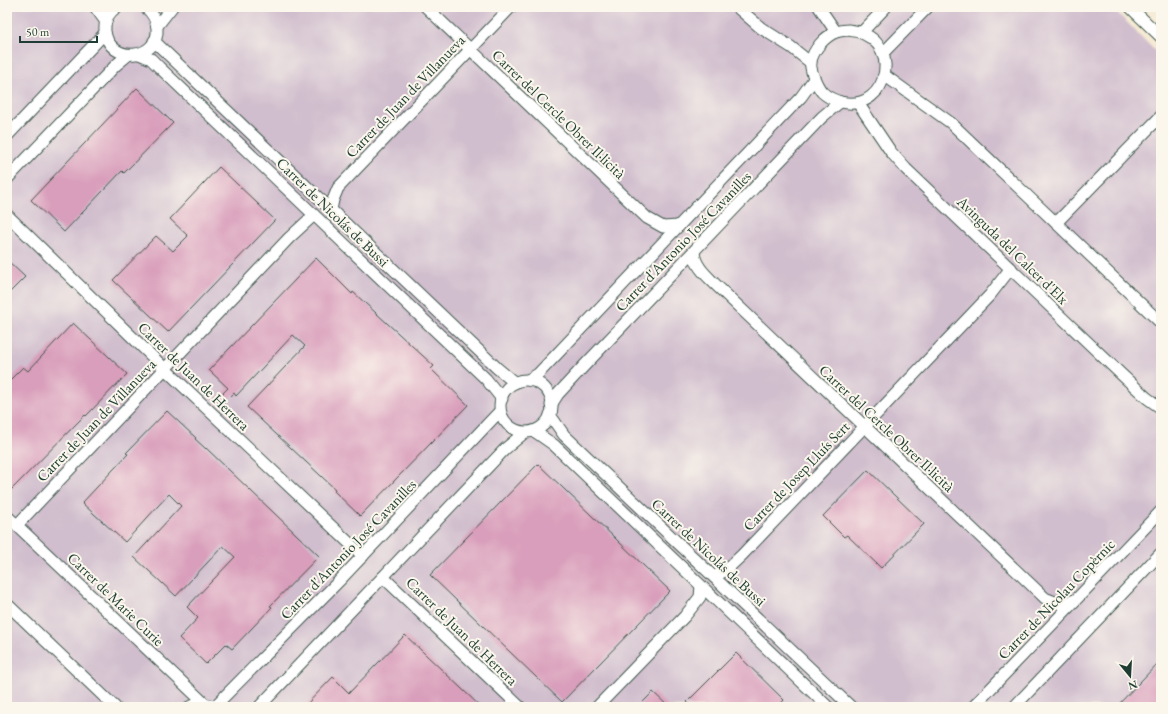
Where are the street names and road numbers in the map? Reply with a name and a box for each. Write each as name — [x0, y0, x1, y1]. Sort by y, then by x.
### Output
street label: Carrer de Juan de Villanueva — [341, 30, 469, 162]
street label: Carrer del Cercle Obrer Il·licità — [488, 45, 630, 183]
street label: Carrer de Nicolás de Bussi — [273, 153, 394, 271]
street label: Carrer d'Antonio José Cavanilles — [611, 167, 755, 315]
street label: Avinguda del Calcer d'Elx — [953, 191, 1073, 308]
street label: Carrer de Juan de Herrera — [134, 318, 254, 434]
street label: Carrer de Juan de Villanueva — [32, 354, 160, 486]
street label: Carrer del Cercle Obrer Il·licità — [815, 360, 959, 496]
street label: Carrer de Josep Lluís Sert — [739, 417, 853, 535]
street label: Carrer d'Antonio José Cavanilles — [276, 475, 420, 623]
street label: Carrer de Nicolás de Bussi — [648, 494, 770, 610]
street label: Carrer de Nicolau Copèrnic — [993, 535, 1119, 663]
street label: Carrer de Marie Curie — [64, 548, 168, 650]
street label: Carrer de Juan de Herrera — [402, 573, 522, 689]

